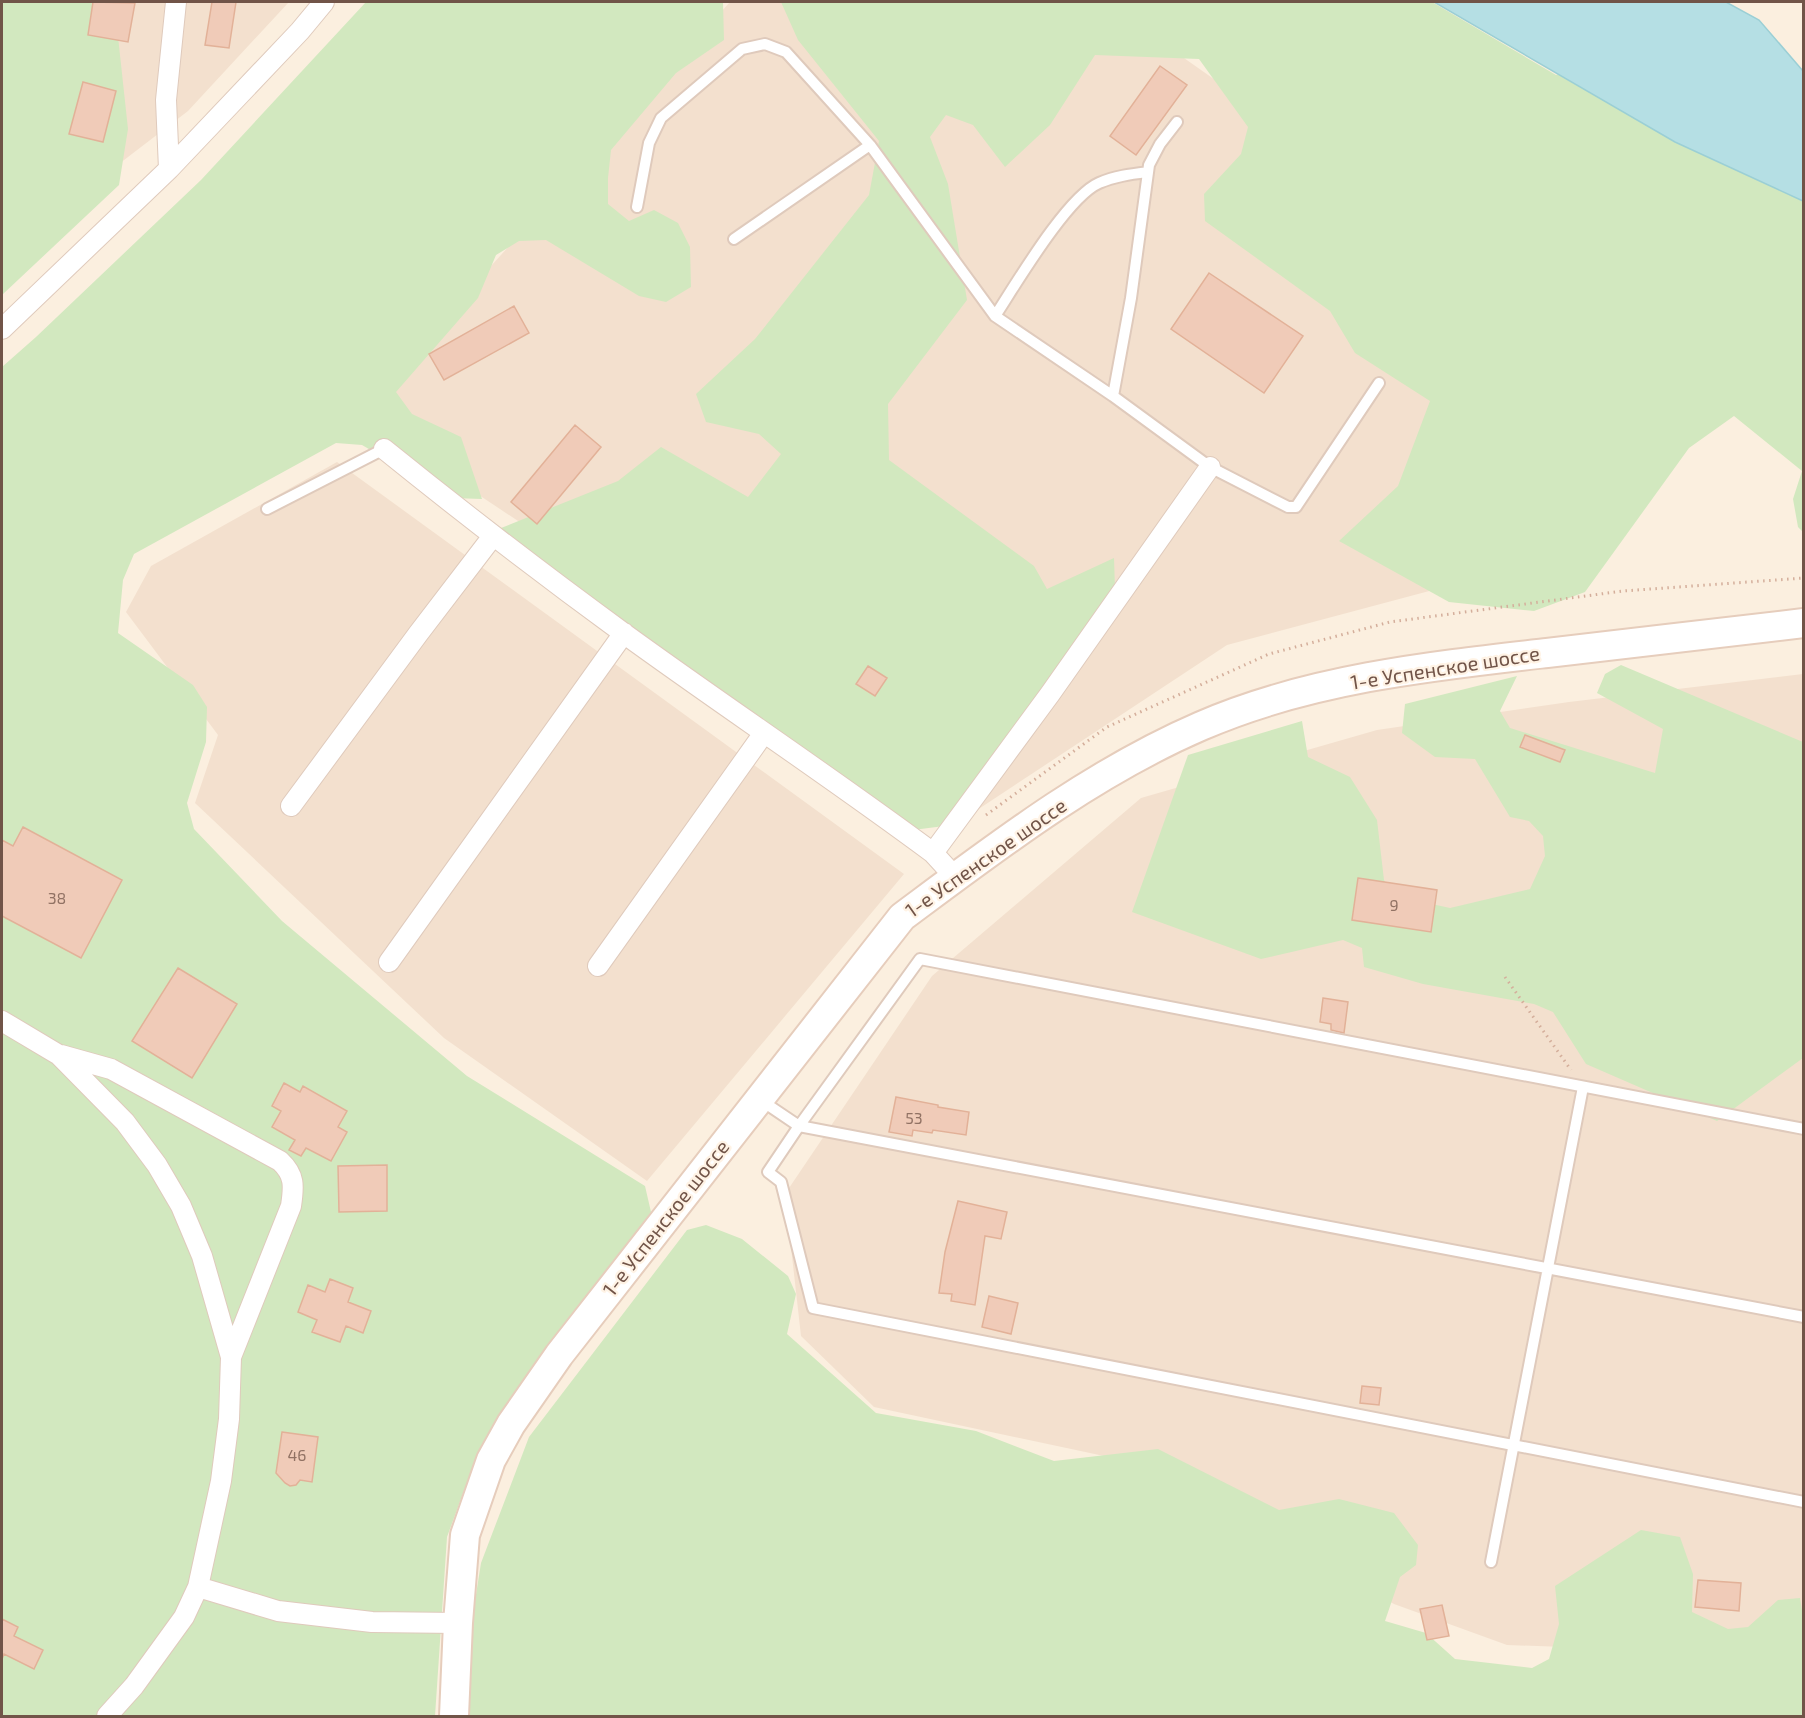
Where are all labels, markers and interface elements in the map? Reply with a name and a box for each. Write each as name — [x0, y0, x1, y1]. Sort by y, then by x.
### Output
street label: 1-е Успенское шоссе — [1349, 640, 1541, 694]
street label: 1-е Успенское шоссе — [900, 792, 1071, 922]
house number: 38 — [48, 888, 66, 907]
house number: 9 — [1389, 895, 1399, 914]
house number: 53 — [905, 1108, 923, 1127]
street label: 1-е Успенское шоссе — [597, 1135, 734, 1300]
house number: 46 — [288, 1445, 307, 1464]

